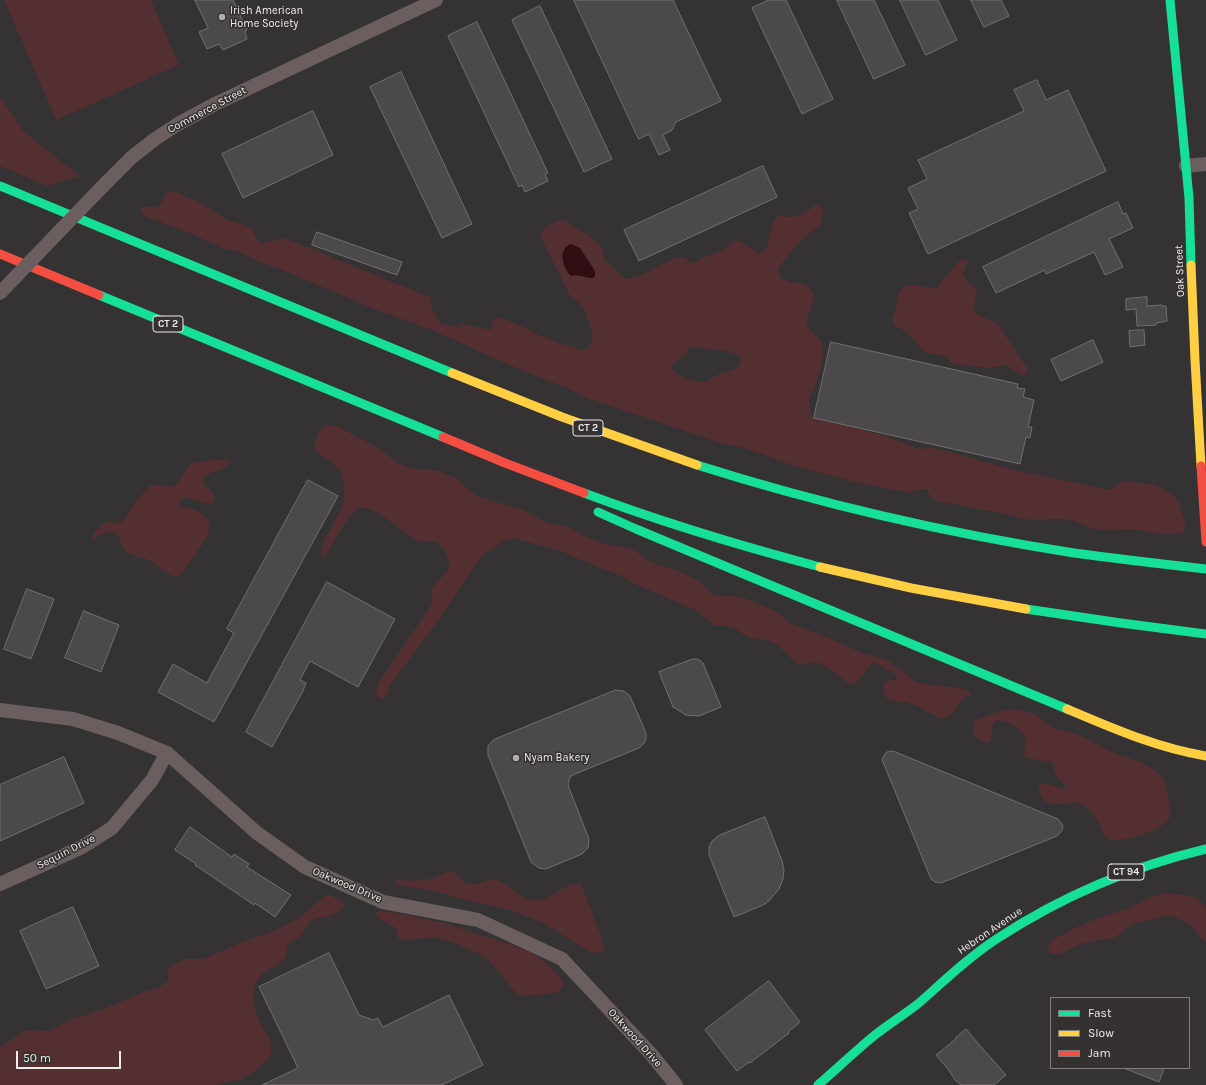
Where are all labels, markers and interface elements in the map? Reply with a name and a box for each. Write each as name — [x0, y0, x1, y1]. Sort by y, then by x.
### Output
place label: Irish American Home Society — [230, 4, 303, 30]
marker: Irish American Home Society — [217, 12, 227, 22]
street label: Commerce Street — [165, 84, 249, 136]
street label: Oak Street — [1172, 245, 1188, 297]
road number: CT 2 — [153, 316, 183, 332]
road number: CT 2 — [573, 420, 603, 436]
place label: Nyam Bakery — [524, 751, 589, 765]
marker: Nyam Bakery — [511, 753, 521, 763]
street label: Sequin Drive — [35, 832, 97, 872]
street label: Oakwood Drive — [310, 864, 384, 906]
road number: CT 94 — [1108, 864, 1144, 880]
street label: Hebron Avenue — [955, 905, 1025, 957]
legend — [1050, 997, 1190, 1069]
street label: Oakwood Drive — [605, 1006, 665, 1070]
text: Fast — [1088, 1006, 1111, 1020]
text: Slow — [1088, 1026, 1114, 1040]
scale bar — [18, 1043, 123, 1069]
text: Jam — [1088, 1046, 1111, 1060]
text: 50 m — [23, 1051, 51, 1065]

